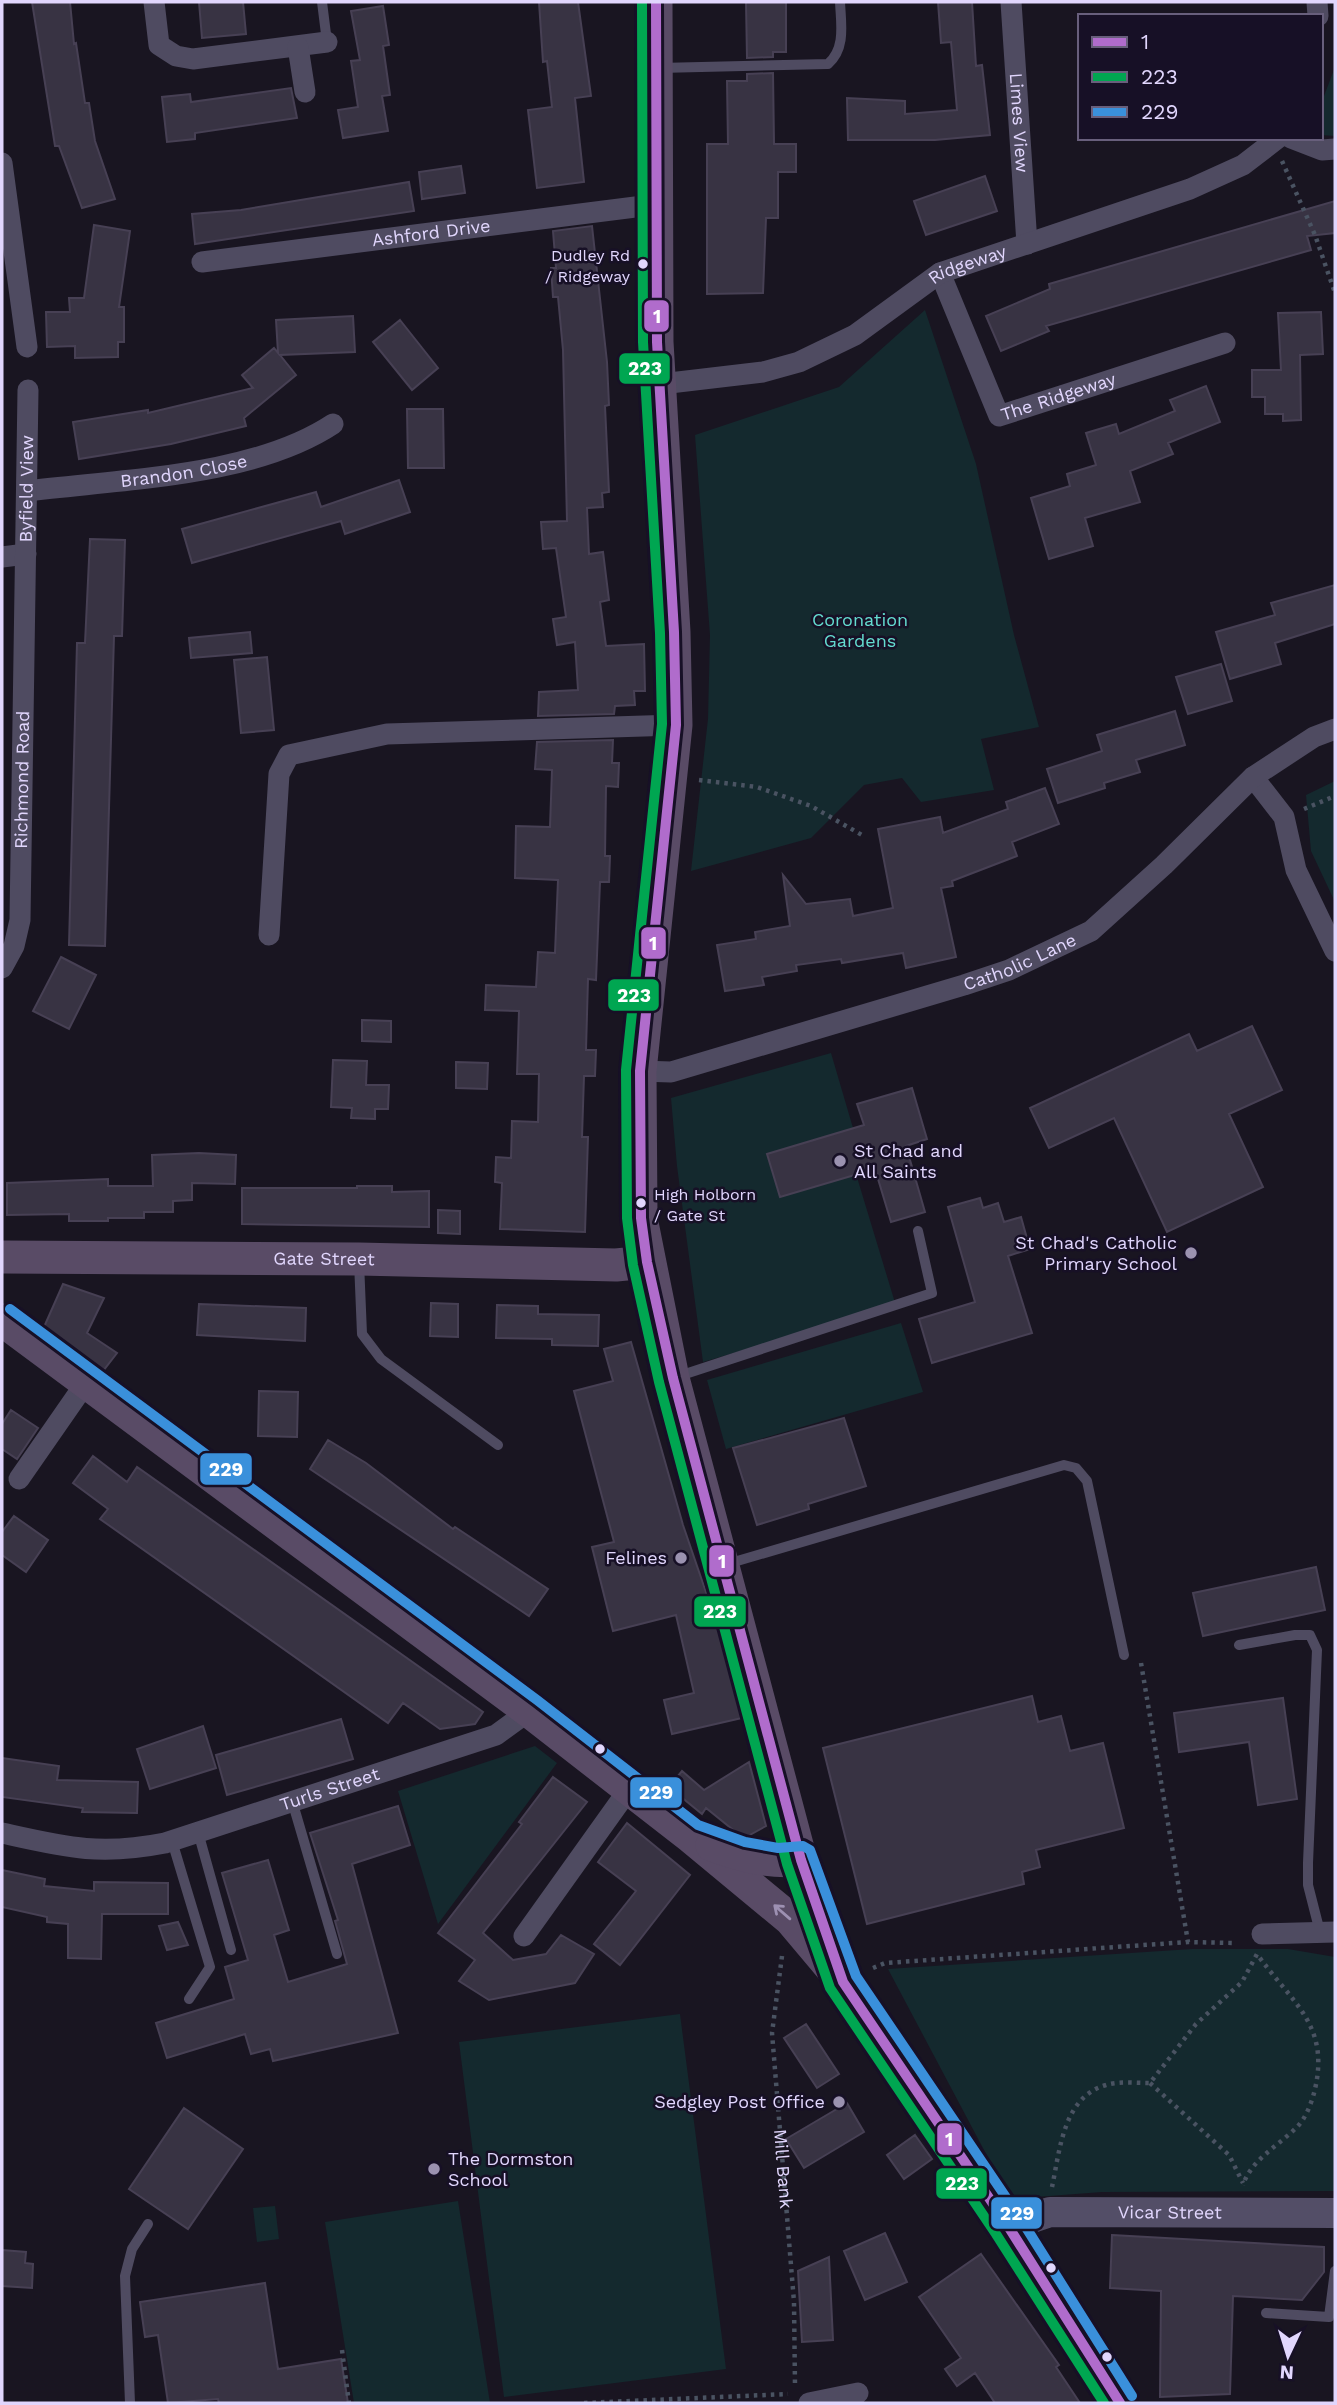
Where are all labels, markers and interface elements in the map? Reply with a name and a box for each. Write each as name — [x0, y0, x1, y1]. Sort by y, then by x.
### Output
legend — [1078, 14, 1323, 140]
text: 1 — [1141, 29, 1149, 54]
text: 223 — [1141, 64, 1178, 89]
street label: Limes View — [1006, 72, 1033, 173]
text: 229 — [1141, 99, 1178, 124]
street label: Ashford Drive — [371, 214, 492, 250]
street label: Ridgeway — [924, 240, 1010, 288]
place label: Dudley Rd / Ridgeway — [545, 246, 631, 286]
marker: Dudley Rd / Ridgeway — [636, 257, 650, 271]
line badge: 1 — [643, 299, 670, 333]
text: 1 — [653, 305, 661, 328]
line badge: 223 — [618, 352, 671, 385]
text: 223 — [628, 357, 662, 380]
street label: The Ridgeway — [998, 368, 1119, 425]
street label: Byfield View — [15, 435, 37, 543]
street label: Brandon Close — [119, 450, 249, 491]
park label: Coronation Gardens — [812, 609, 908, 651]
street label: Richmond Road — [10, 710, 33, 849]
line badge: 1 — [640, 926, 667, 960]
street label: Catholic Lane — [960, 929, 1079, 995]
text: 1 — [649, 932, 657, 955]
line badge: 223 — [607, 978, 660, 1012]
text: 223 — [617, 984, 651, 1007]
place label: St Chad and All Saints — [854, 1140, 963, 1182]
marker: St Chad and All Saints — [832, 1153, 848, 1169]
place label: High Holborn / Gate St — [654, 1185, 756, 1225]
marker: High Holborn / Gate St — [634, 1196, 648, 1210]
place label: St Chad's Catholic Primary School — [1015, 1232, 1177, 1274]
marker: St Chad's Catholic Primary School — [1183, 1245, 1199, 1261]
street label: Gate Street — [273, 1248, 375, 1269]
line badge: 229 — [199, 1452, 253, 1486]
text: 229 — [209, 1458, 243, 1481]
line badge: 1 — [708, 1544, 735, 1578]
place label: Felines — [605, 1547, 667, 1568]
marker: Felines — [673, 1550, 689, 1566]
text: 1 — [718, 1550, 726, 1573]
line badge: 223 — [693, 1595, 747, 1628]
text: 223 — [703, 1600, 737, 1623]
unlabelled marker — [593, 1742, 607, 1756]
street label: Turls Street — [277, 1763, 382, 1815]
line badge: 229 — [629, 1776, 683, 1809]
text: 229 — [639, 1781, 673, 1804]
one-way arrow — [773, 1904, 791, 1920]
place label: Sedgley Post Office — [654, 2091, 825, 2112]
marker: Sedgley Post Office — [831, 2094, 847, 2110]
line badge: 1 — [936, 2122, 963, 2156]
street label: Mill Bank — [770, 2128, 797, 2210]
text: 1 — [945, 2128, 953, 2151]
place label: The Dormston School — [448, 2148, 573, 2190]
marker: The Dormston School — [426, 2161, 442, 2177]
line badge: 223 — [935, 2167, 988, 2200]
text: 223 — [945, 2172, 979, 2195]
line badge: 229 — [990, 2196, 1043, 2230]
street label: Vicar Street — [1118, 2201, 1222, 2223]
text: 229 — [1000, 2202, 1034, 2225]
unlabelled marker — [1044, 2261, 1058, 2275]
north arrow — [1253, 2321, 1323, 2391]
unlabelled marker — [1100, 2350, 1114, 2364]
text: N — [1279, 2360, 1295, 2384]

